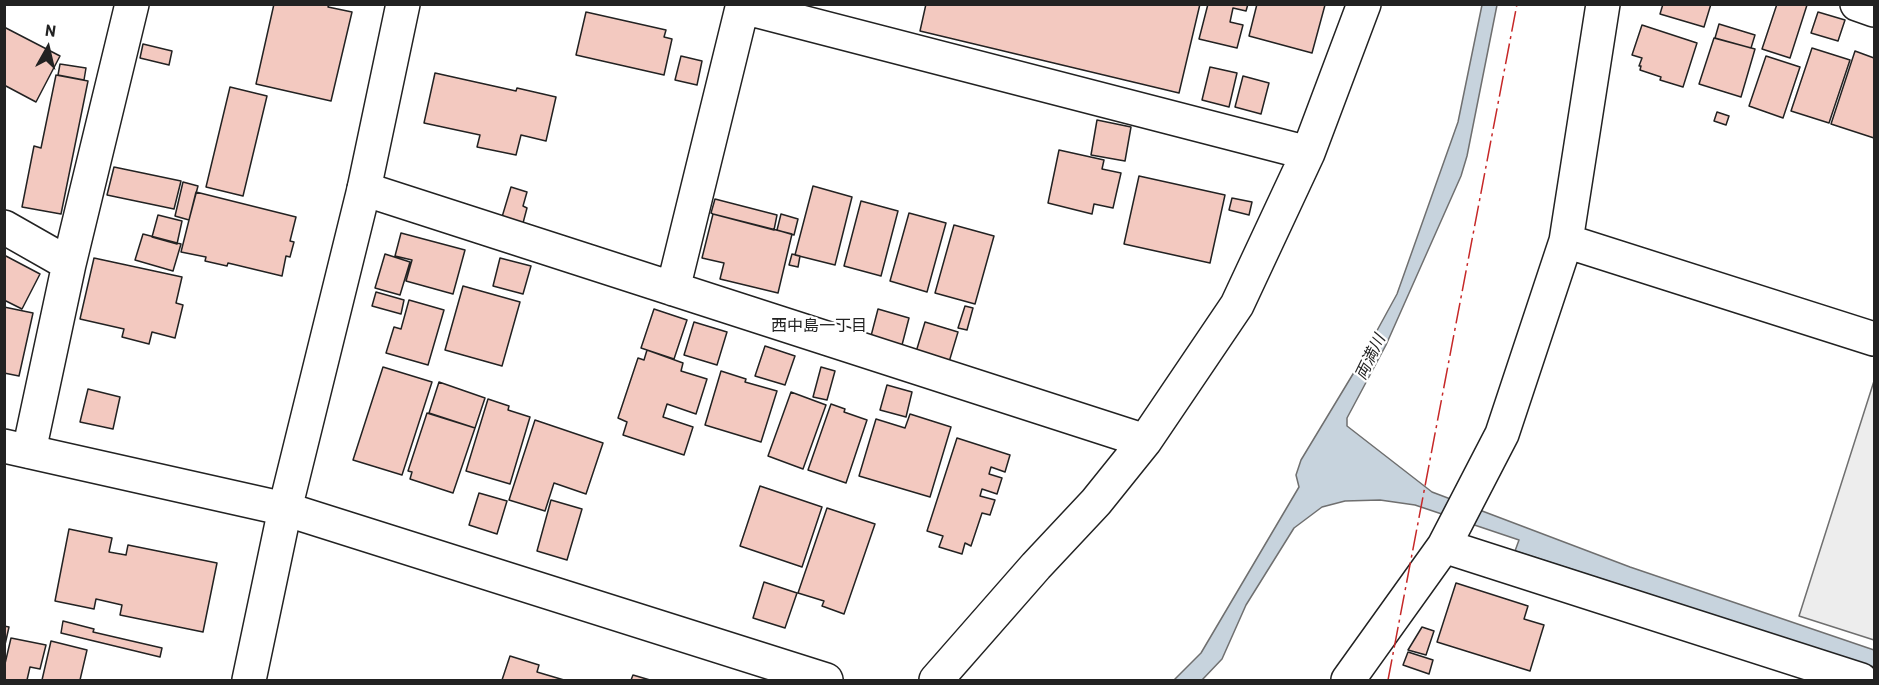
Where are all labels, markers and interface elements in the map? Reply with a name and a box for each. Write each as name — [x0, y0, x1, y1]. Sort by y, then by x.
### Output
north arrow — [18, 18, 78, 78]
text: N — [44, 20, 57, 40]
district label: 西中島一丁目 — [771, 316, 867, 336]
water label: 両満川 — [1351, 331, 1389, 383]

